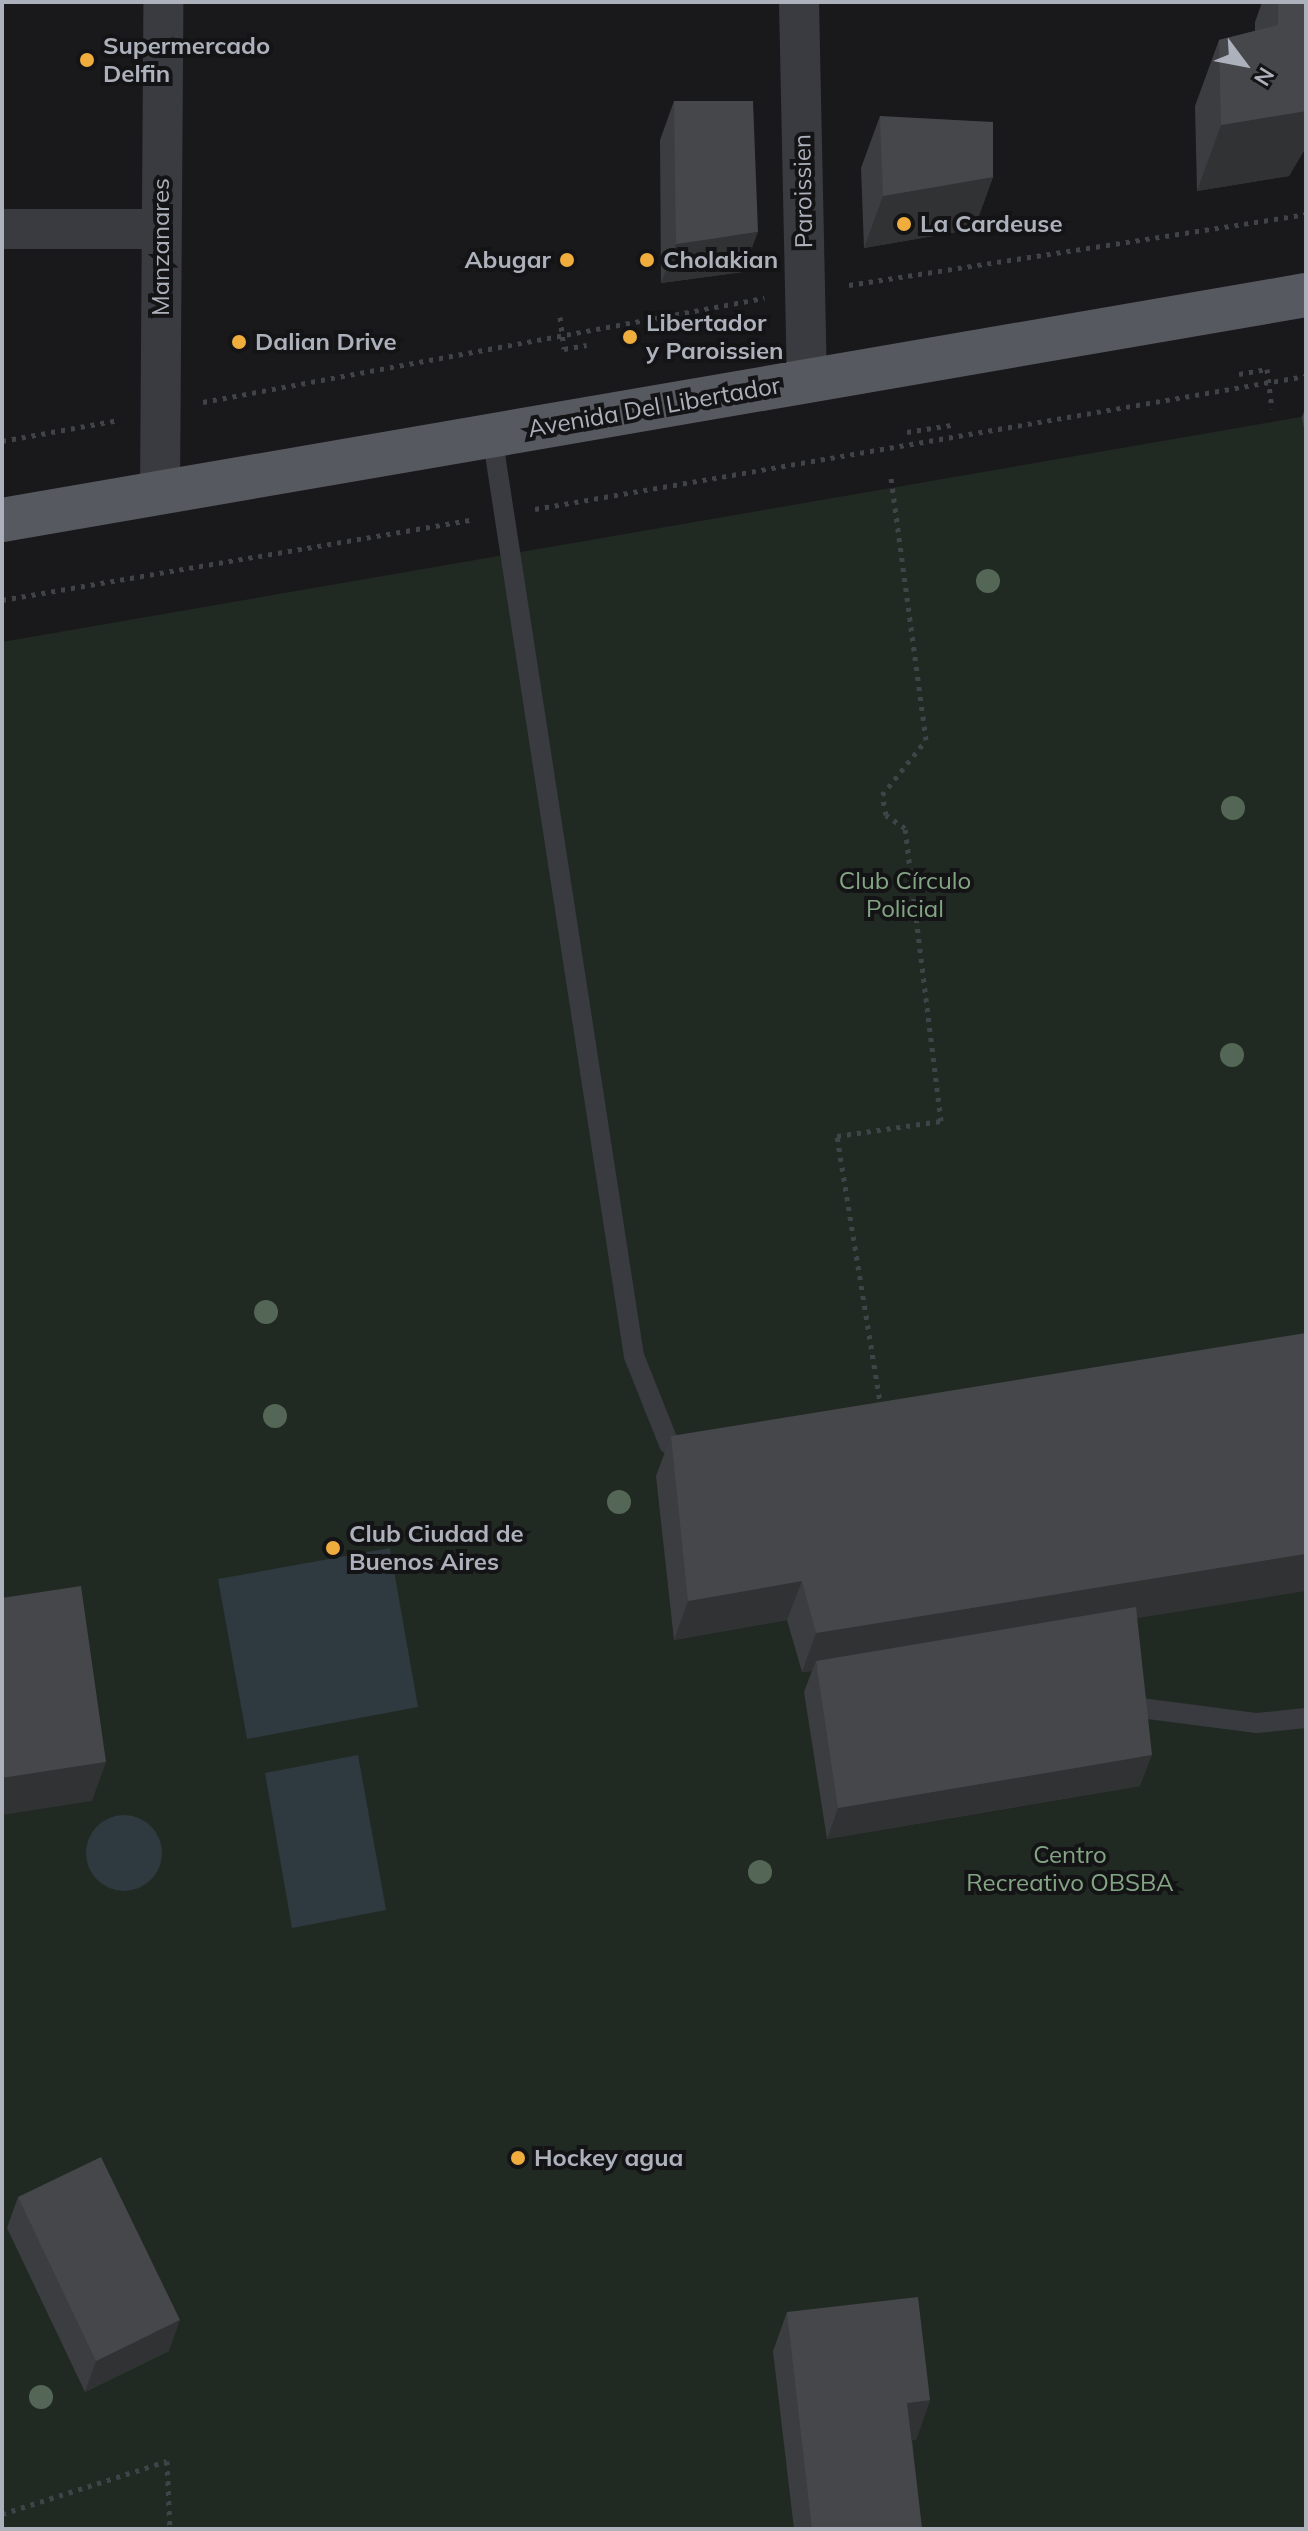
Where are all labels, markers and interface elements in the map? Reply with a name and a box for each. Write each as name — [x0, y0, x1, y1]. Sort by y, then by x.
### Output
north arrow — [1204, 24, 1284, 104]
place label: Supermercado Delfin — [103, 32, 270, 88]
marker: Supermercado Delfin — [78, 51, 96, 69]
text: N — [1248, 62, 1281, 91]
street label: Paroissien — [788, 134, 818, 248]
street label: Manzanares — [147, 178, 175, 316]
place label: La Cardeuse — [920, 210, 1063, 238]
marker: La Cardeuse — [895, 215, 913, 233]
place label: Abugar — [465, 246, 551, 274]
place label: Cholakian — [663, 246, 778, 274]
marker: Abugar — [558, 251, 576, 269]
marker: Cholakian — [638, 251, 656, 269]
place label: Libertador y Paroissien — [646, 309, 784, 365]
place label: Dalian Drive — [255, 328, 397, 356]
marker: Libertador y Paroissien — [621, 328, 639, 346]
marker: Dalian Drive — [230, 333, 248, 351]
street label: Avenida Del Libertador — [526, 371, 782, 443]
park label: Club Círculo Policial — [839, 867, 971, 923]
place label: Club Ciudad de Buenos Aires — [349, 1520, 524, 1576]
marker: Club Ciudad de Buenos Aires — [324, 1539, 342, 1557]
park label: Centro Recreativo OBSBA — [966, 1841, 1174, 1897]
place label: Hockey agua — [534, 2144, 683, 2172]
marker: Hockey agua — [509, 2149, 527, 2167]

